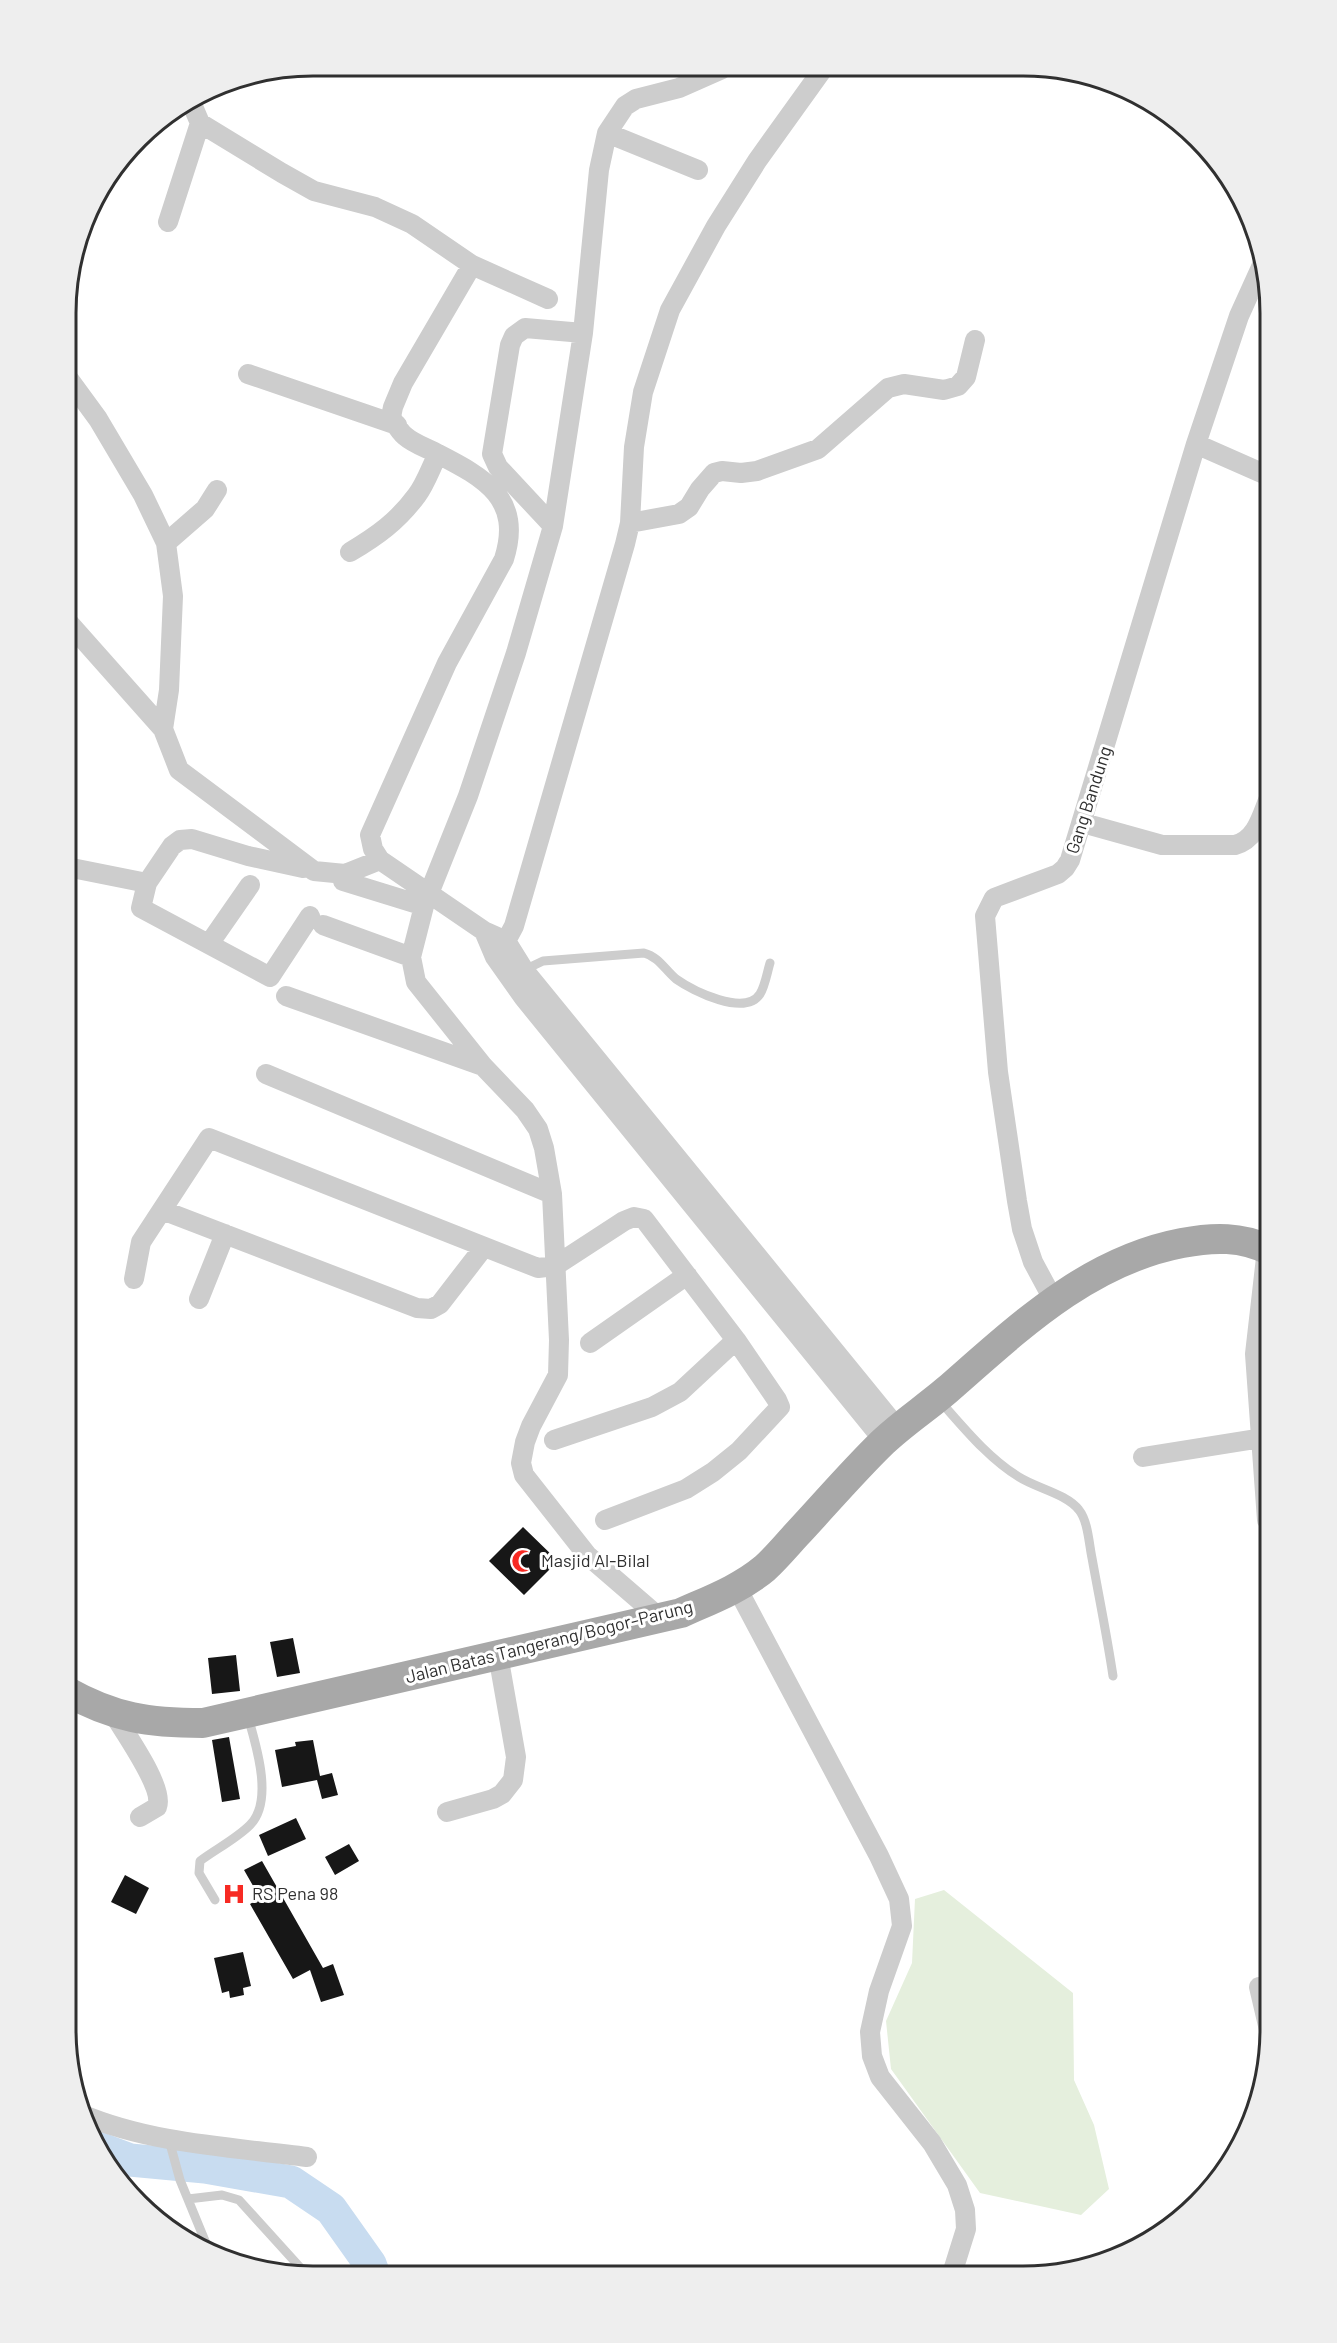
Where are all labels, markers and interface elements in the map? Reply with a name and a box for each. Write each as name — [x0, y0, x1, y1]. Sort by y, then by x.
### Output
street label: Gang Bandung — [1060, 743, 1116, 856]
mosque icon: Masjid Al-Bilal — [510, 1548, 536, 1574]
place label: Masjid Al-Bilal — [541, 1549, 650, 1571]
street label: Jalan Batas Tangerang/Bogor–Parung — [403, 1595, 695, 1687]
hospital icon: RS Pena 98 — [221, 1881, 247, 1907]
place label: RS Pena 98 — [252, 1882, 338, 1904]

